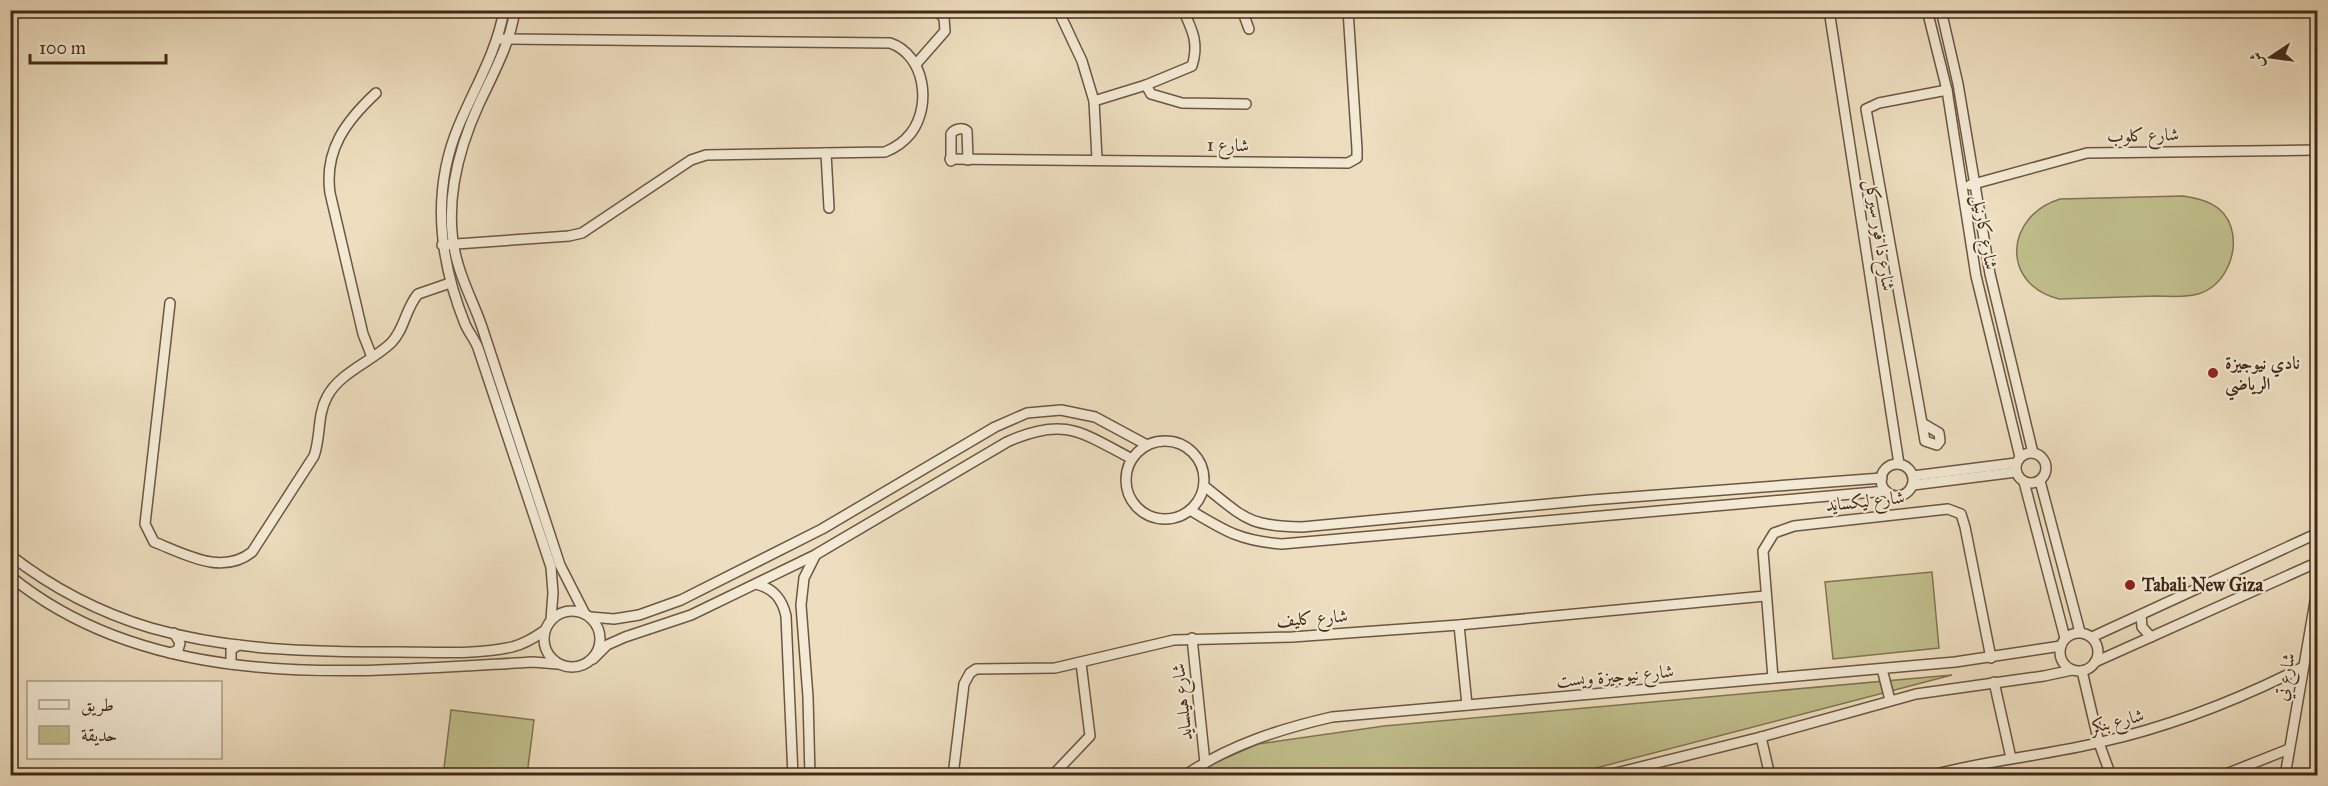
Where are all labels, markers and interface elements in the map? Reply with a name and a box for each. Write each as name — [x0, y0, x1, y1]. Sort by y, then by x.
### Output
scale bar — [30, 27, 166, 65]
north arrow — [2241, 27, 2301, 87]
text: 100 m — [39, 37, 86, 59]
text: ش — [2246, 50, 2268, 70]
street label: شارع كلوب — [2107, 123, 2179, 151]
street label: شارع 1 — [1207, 134, 1249, 160]
street label: شارع ذا فور سيركل — [1856, 178, 1900, 293]
street label: شارع كارنيل — [1964, 193, 2002, 272]
place label: نادي نيوجيزة الرياضي — [2225, 352, 2300, 401]
marker: نادي نيوجيزة الرياضي — [2206, 366, 2220, 380]
street label: شارع ليكسايد — [1824, 486, 1906, 520]
place label: Tabali New Giza — [2141, 574, 2263, 596]
marker: Tabali New Giza — [2123, 578, 2137, 592]
street label: شارع كليف — [1276, 605, 1349, 635]
street label: شارع تي — [2270, 651, 2304, 703]
street label: شارع نيوجيزة ويست — [1555, 660, 1675, 696]
street label: شارع هيلسايد — [1167, 662, 1201, 742]
legend — [27, 681, 222, 759]
text: طريق — [81, 694, 114, 717]
street label: شارع بنكر — [2086, 704, 2147, 743]
text: حديقة — [81, 724, 117, 746]

